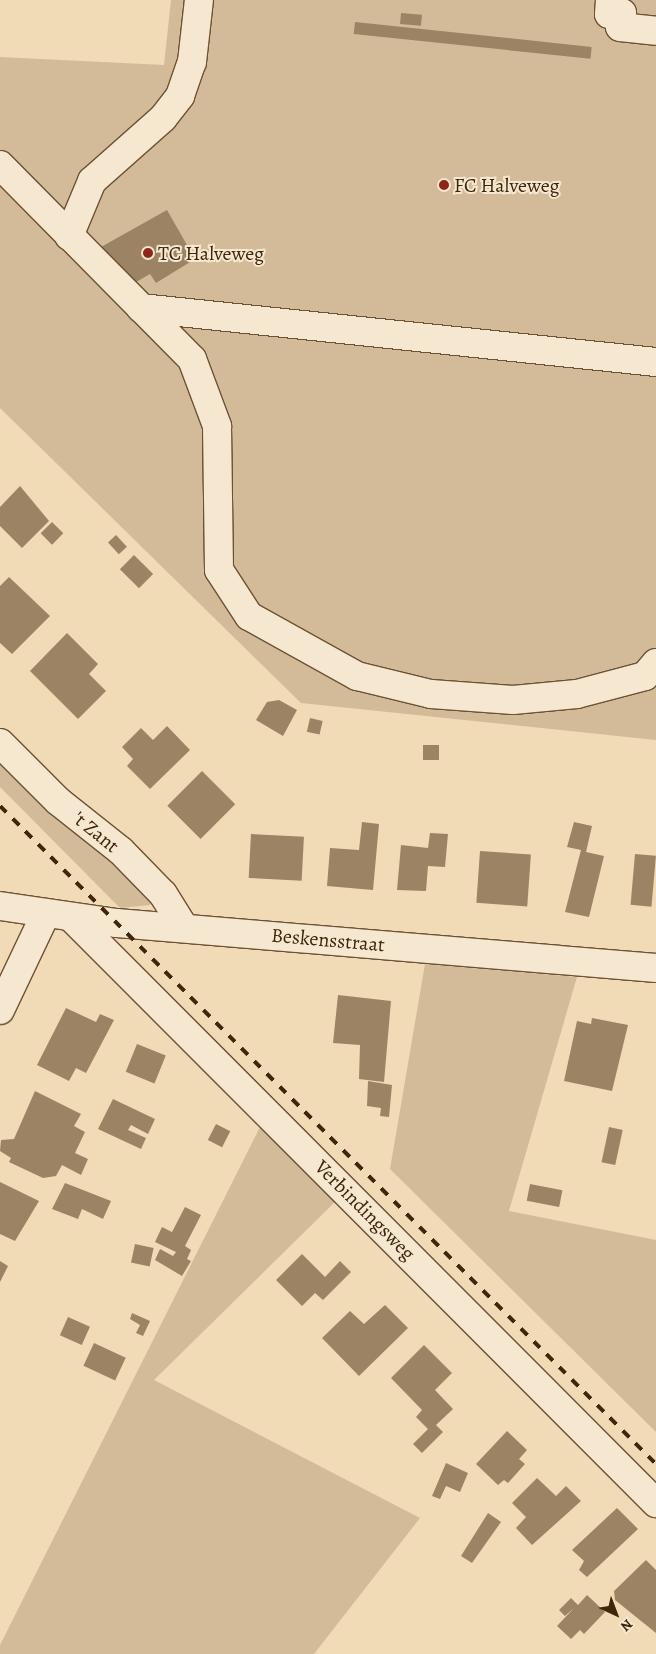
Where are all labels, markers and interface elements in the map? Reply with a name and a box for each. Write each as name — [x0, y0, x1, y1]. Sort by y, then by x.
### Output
place label: FC Halveweg — [454, 173, 559, 197]
marker: FC Halveweg — [438, 179, 450, 191]
place label: TC Halveweg — [158, 241, 264, 265]
marker: TC Halveweg — [142, 247, 154, 259]
street label: 't Zant — [68, 806, 124, 858]
street label: Beskensstraat — [270, 923, 386, 957]
street label: Verbindingsweg — [310, 1155, 420, 1265]
north arrow — [591, 1589, 641, 1639]
text: N — [616, 1615, 637, 1636]

